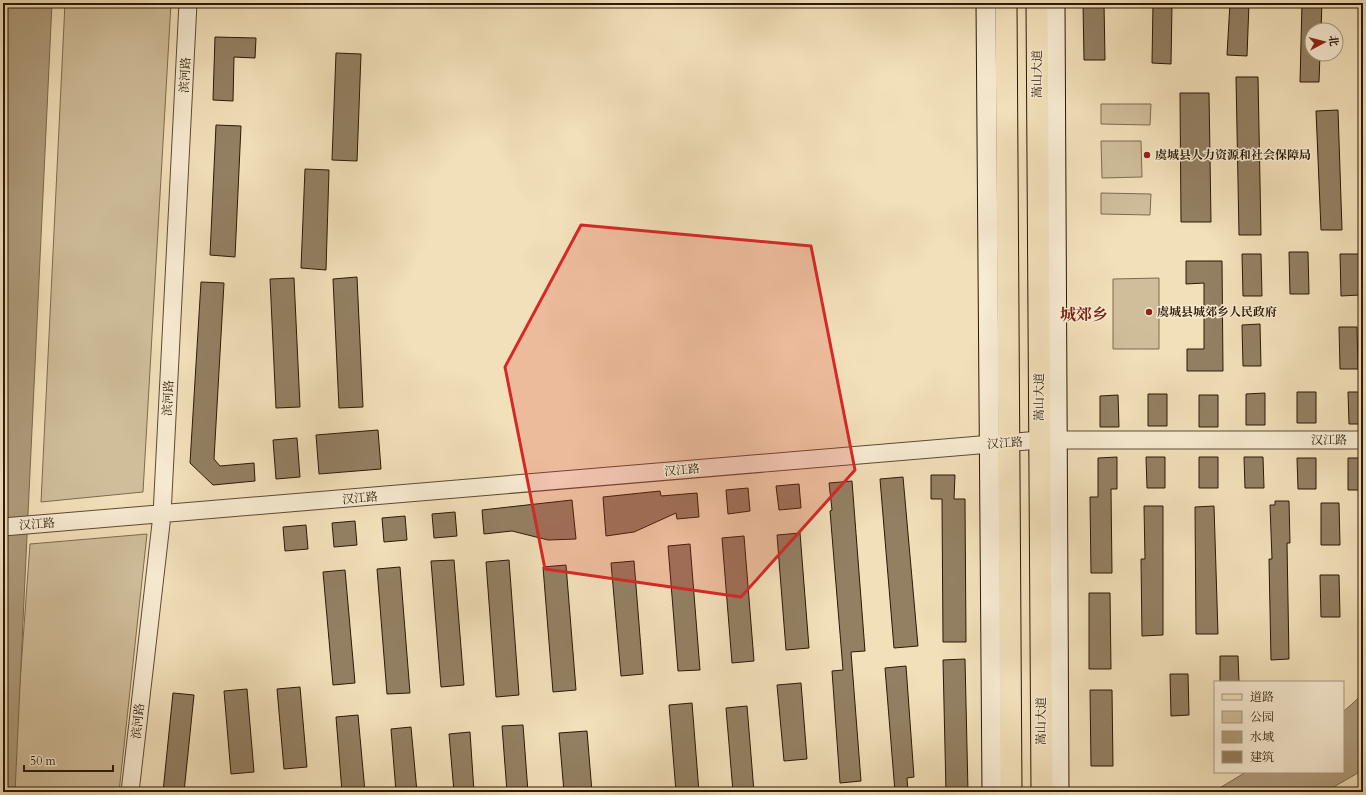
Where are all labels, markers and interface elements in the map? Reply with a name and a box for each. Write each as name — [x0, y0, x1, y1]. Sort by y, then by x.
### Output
north arrow — [1304, 22, 1344, 62]
text: 北 — [1325, 34, 1342, 47]
street label: 嵩山大道 — [1029, 50, 1045, 98]
street label: 滨河路 — [176, 57, 194, 93]
place label: 虞城县人力资源和社会保障局 — [1155, 147, 1311, 163]
marker: 虞城县人力资源和社会保障局 — [1142, 150, 1152, 160]
district label: 城郊乡 — [1060, 304, 1108, 326]
place label: 虞城县城郊乡人民政府 — [1157, 304, 1277, 320]
marker: 虞城县城郊乡人民政府 — [1144, 307, 1154, 317]
street label: 嵩山大道 — [1031, 373, 1047, 421]
street label: 滨河路 — [159, 380, 177, 416]
street label: 汉江路 — [1311, 432, 1347, 448]
street label: 汉江路 — [986, 434, 1024, 452]
street label: 汉江路 — [663, 460, 701, 480]
street label: 汉江路 — [341, 488, 379, 508]
street label: 汉江路 — [18, 515, 56, 533]
legend — [1214, 681, 1344, 773]
text: 道路 — [1250, 689, 1274, 705]
street label: 嵩山大道 — [1033, 697, 1049, 745]
street label: 滨河路 — [128, 702, 148, 740]
text: 公园 — [1250, 709, 1274, 725]
text: 水域 — [1250, 729, 1274, 745]
scale bar — [24, 747, 113, 773]
text: 建筑 — [1250, 749, 1274, 765]
text: 50 m — [30, 753, 57, 769]

